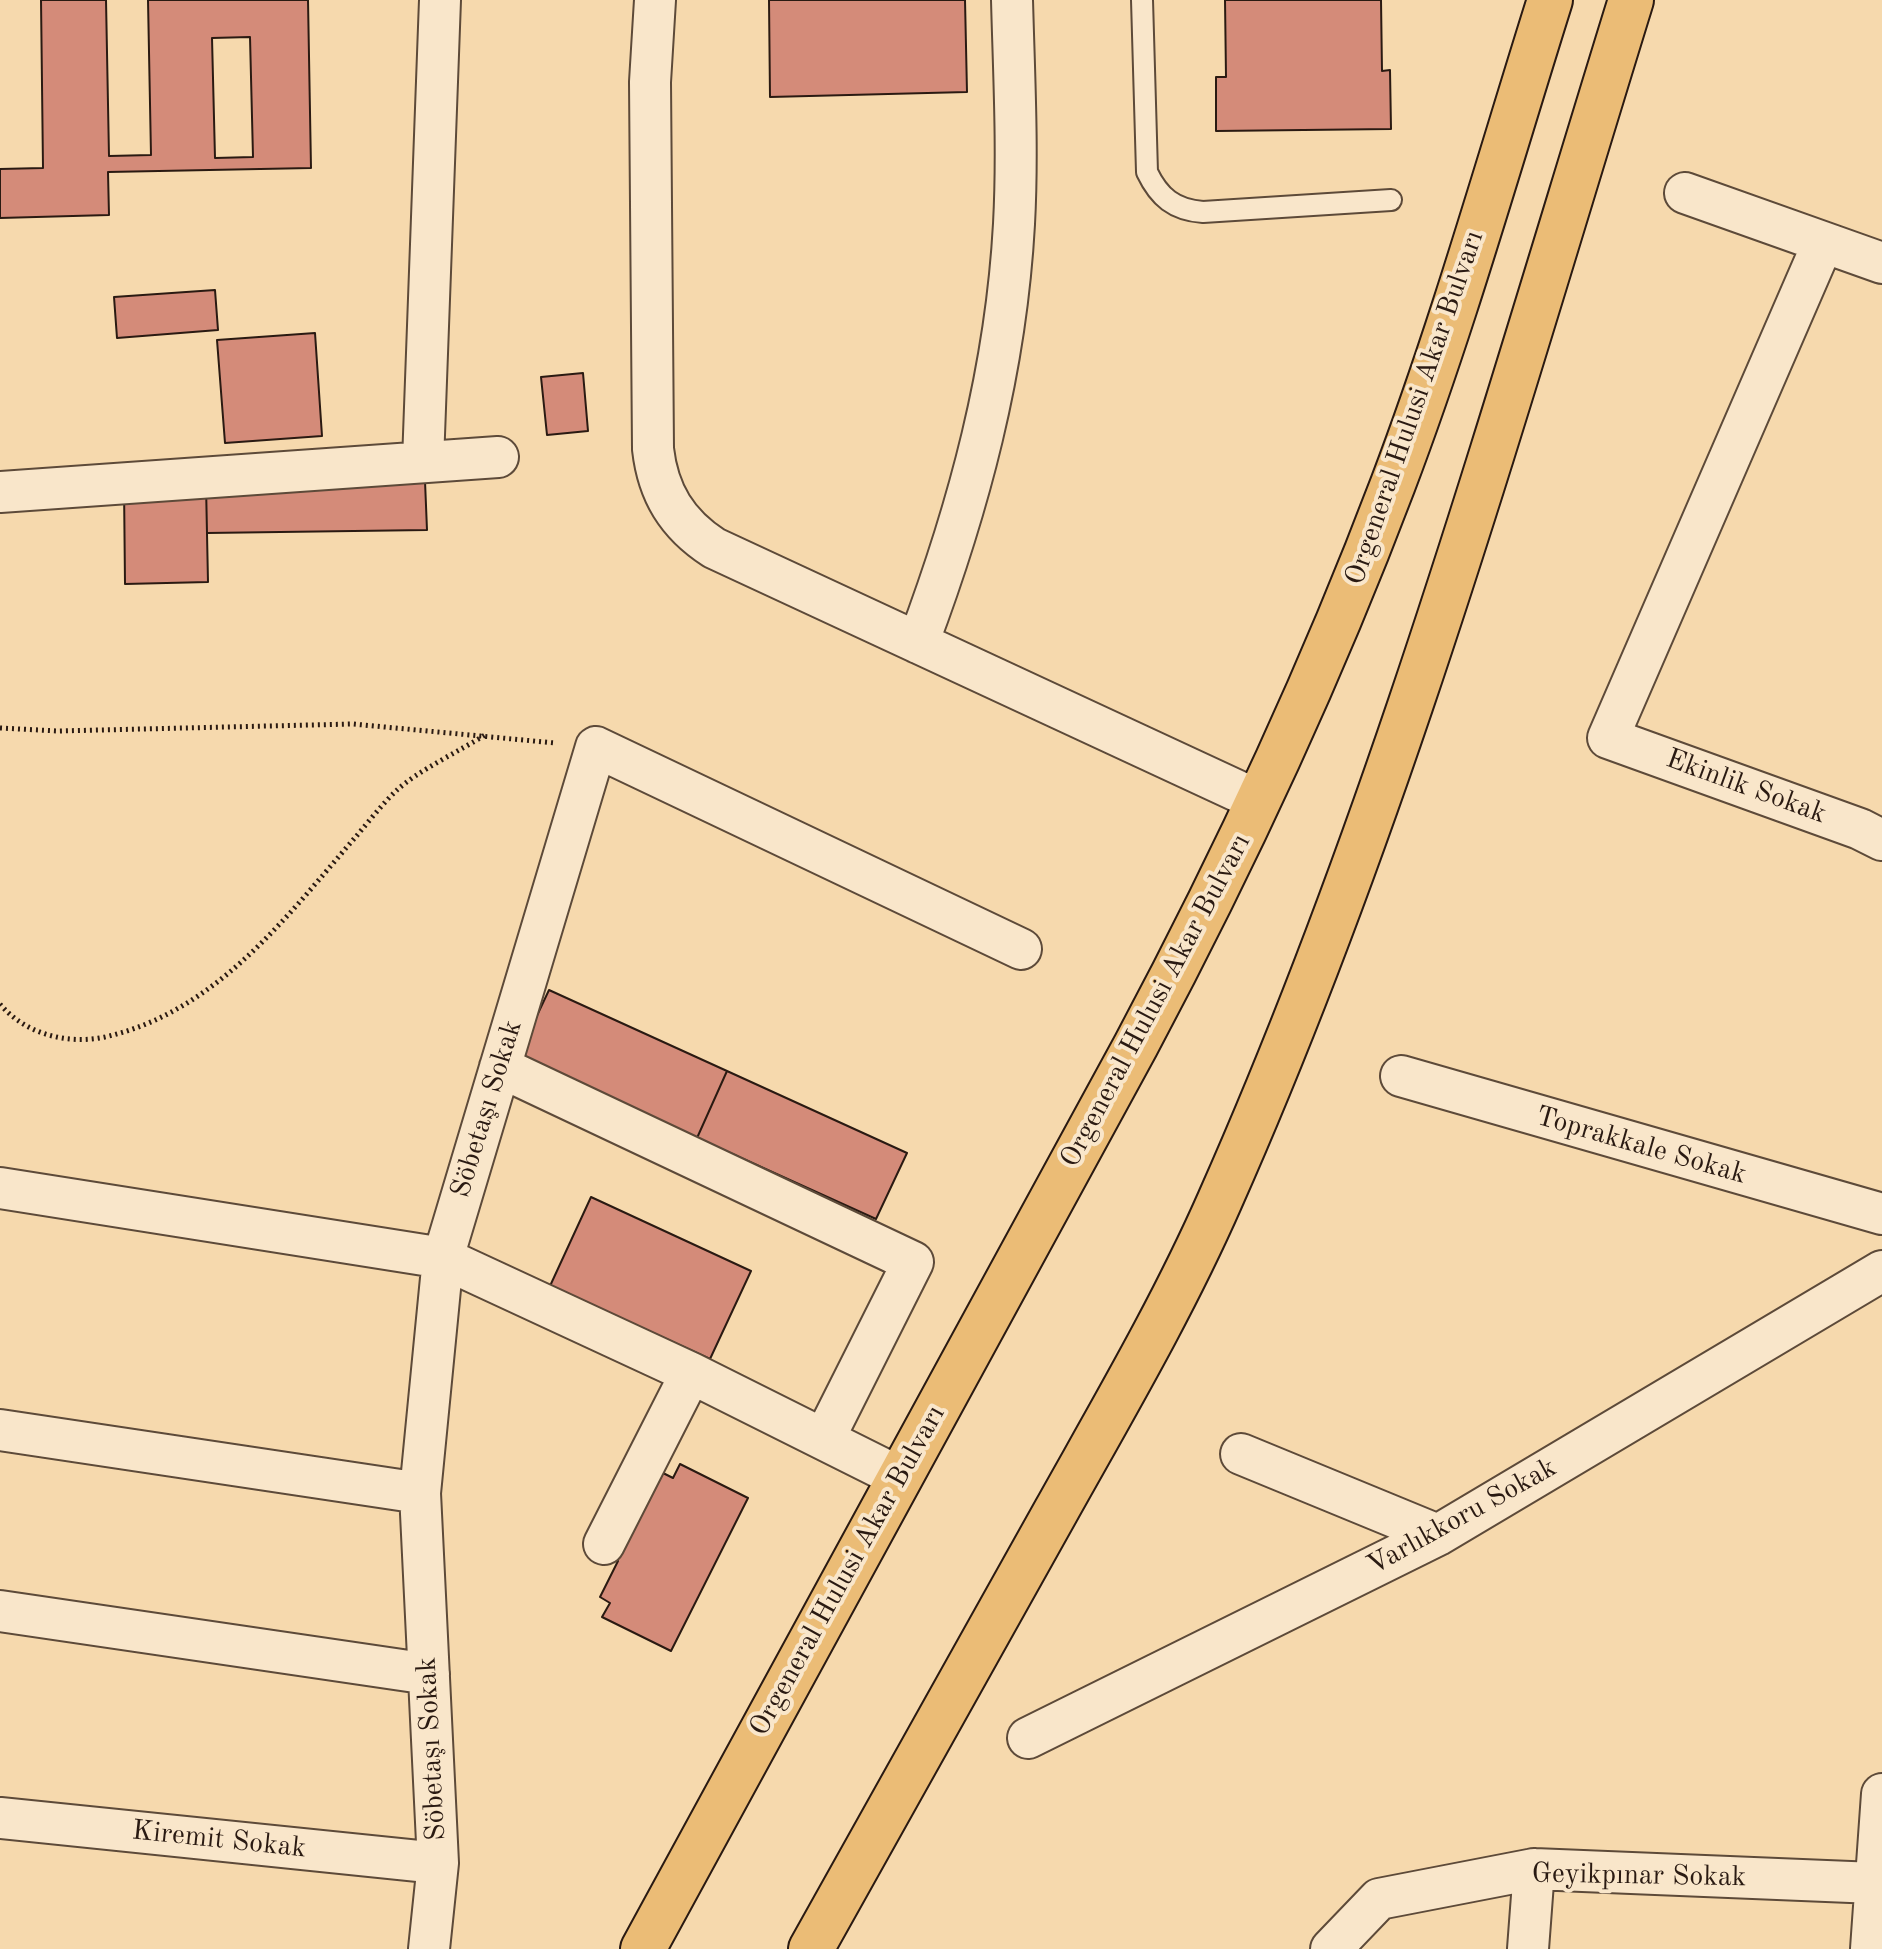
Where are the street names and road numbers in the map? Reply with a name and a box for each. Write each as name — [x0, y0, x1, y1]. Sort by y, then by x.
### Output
street label: Orgeneral Hulusi Akar Bulvarı — [1338, 226, 1492, 590]
street label: Ekinlik Sokak — [1661, 742, 1831, 832]
street label: Orgeneral Hulusi Akar Bulvarı — [1054, 829, 1258, 1173]
street label: Söbetaşı Sokak — [444, 1016, 530, 1202]
street label: Toprakkale Sokak — [1532, 1100, 1750, 1192]
street label: Orgeneral Hulusi Akar Bulvarı — [743, 1400, 953, 1742]
street label: Varlıkkoru Sokak — [1361, 1451, 1563, 1583]
street label: Söbetaşı Sokak — [410, 1656, 454, 1842]
street label: Kiremit Sokak — [130, 1814, 308, 1866]
street label: Geyikpınar Sokak — [1531, 1857, 1747, 1895]

